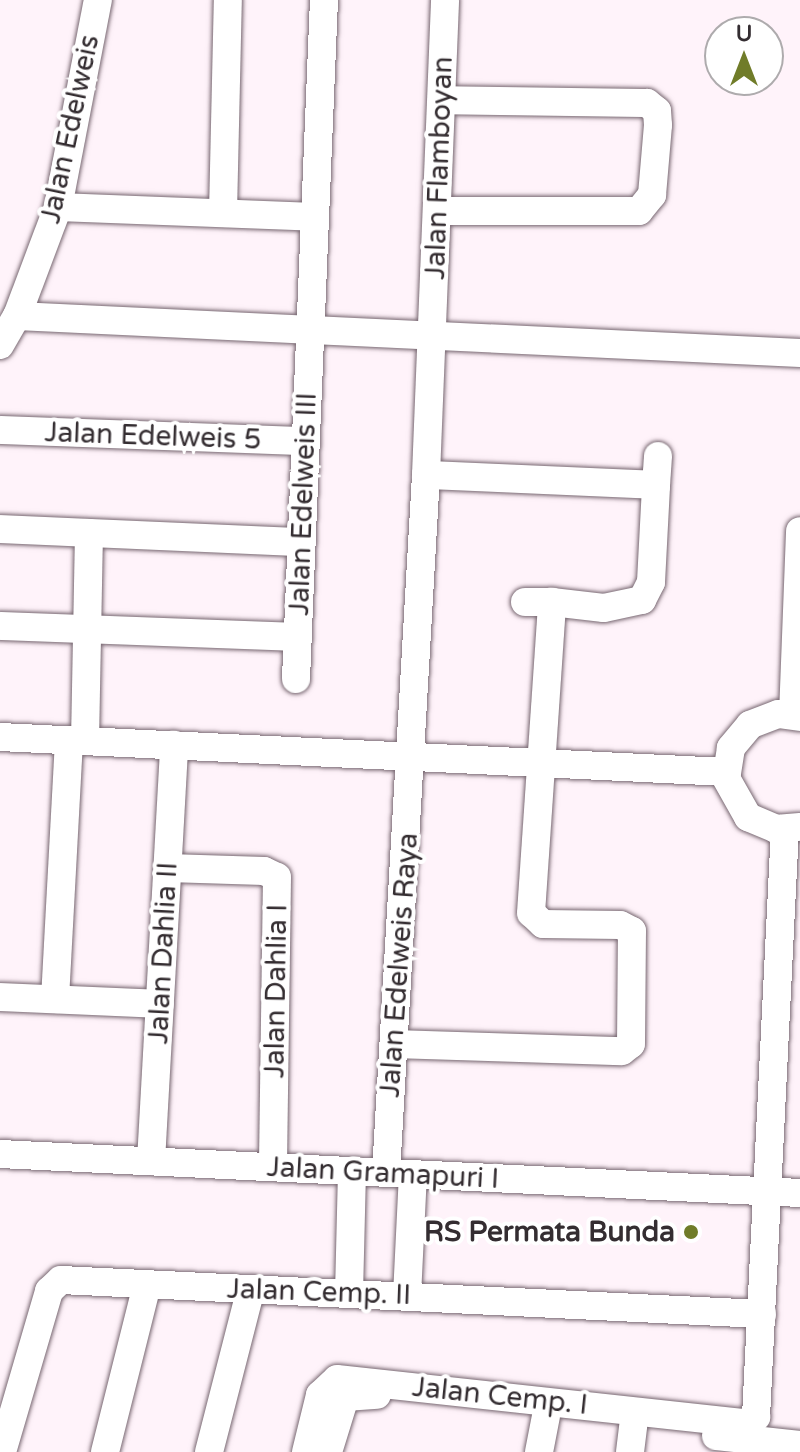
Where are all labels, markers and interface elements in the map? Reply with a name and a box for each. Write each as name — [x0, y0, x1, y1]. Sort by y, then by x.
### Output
north arrow — [704, 16, 784, 96]
text: U — [736, 21, 752, 47]
street label: Jalan Edelweis — [34, 32, 106, 226]
street label: Jalan Flamboyan — [418, 56, 460, 280]
street label: Jalan Edelweis III — [282, 392, 324, 616]
street label: Jalan Edelweis 5 — [44, 415, 262, 457]
street label: Jalan Edelweis Raya — [373, 831, 425, 1099]
street label: Jalan Dahlia II — [141, 861, 185, 1045]
street label: Jalan Dahlia I — [258, 904, 294, 1078]
street label: Jalan Gramapuri I — [266, 1150, 500, 1196]
place label: RS Permata Bunda — [424, 1215, 675, 1249]
marker: RS Permata Bunda — [682, 1223, 700, 1241]
street label: Jalan Cemp. II — [226, 1272, 412, 1312]
street label: Jalan Cemp. I — [411, 1370, 589, 1422]

